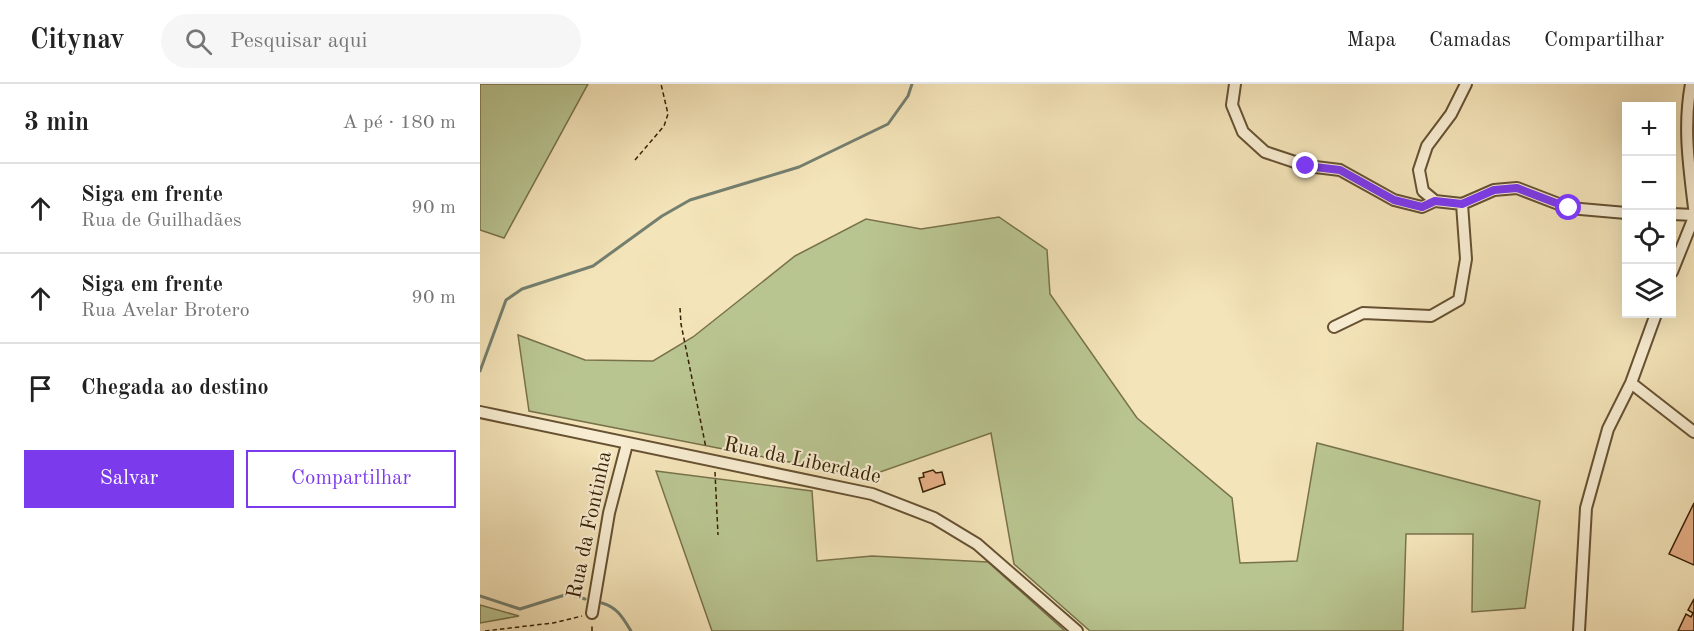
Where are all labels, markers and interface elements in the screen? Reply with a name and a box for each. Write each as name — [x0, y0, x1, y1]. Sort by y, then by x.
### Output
search box — [161, 14, 581, 68]
icon: search — [182, 25, 215, 58]
text: Citynav — [30, 27, 125, 55]
text: Pesquisar aqui — [230, 30, 367, 52]
text: Mapa — [1347, 30, 1396, 51]
text: Camadas — [1429, 30, 1511, 51]
text: Compartilhar — [1544, 30, 1664, 51]
map controls — [1622, 102, 1676, 318]
button: + — [1622, 102, 1676, 156]
text: 3 min — [24, 110, 89, 136]
text: A pé · 180 m — [342, 113, 456, 133]
route end — [1292, 152, 1318, 178]
button: − — [1622, 156, 1676, 210]
text: Siga em frente — [81, 184, 223, 206]
icon: ahead — [24, 192, 57, 225]
route start — [1555, 194, 1581, 220]
text: 90 m — [411, 198, 456, 218]
button: locate — [1622, 210, 1676, 264]
text: Rua de Guilhadães — [81, 211, 242, 231]
button: layers — [1622, 264, 1676, 318]
text: Siga em frente — [81, 274, 223, 296]
icon: ahead — [24, 282, 57, 315]
text: 90 m — [411, 288, 456, 308]
text: Rua Avelar Brotero — [81, 301, 250, 321]
icon: arrive — [24, 372, 57, 405]
text: Chegada ao destino — [81, 377, 269, 399]
street label: Rua da Liberdade — [721, 434, 883, 488]
street label: Rua da Fontinha — [564, 449, 616, 601]
button: Salvar — [24, 450, 234, 508]
button: Compartilhar — [246, 450, 456, 508]

